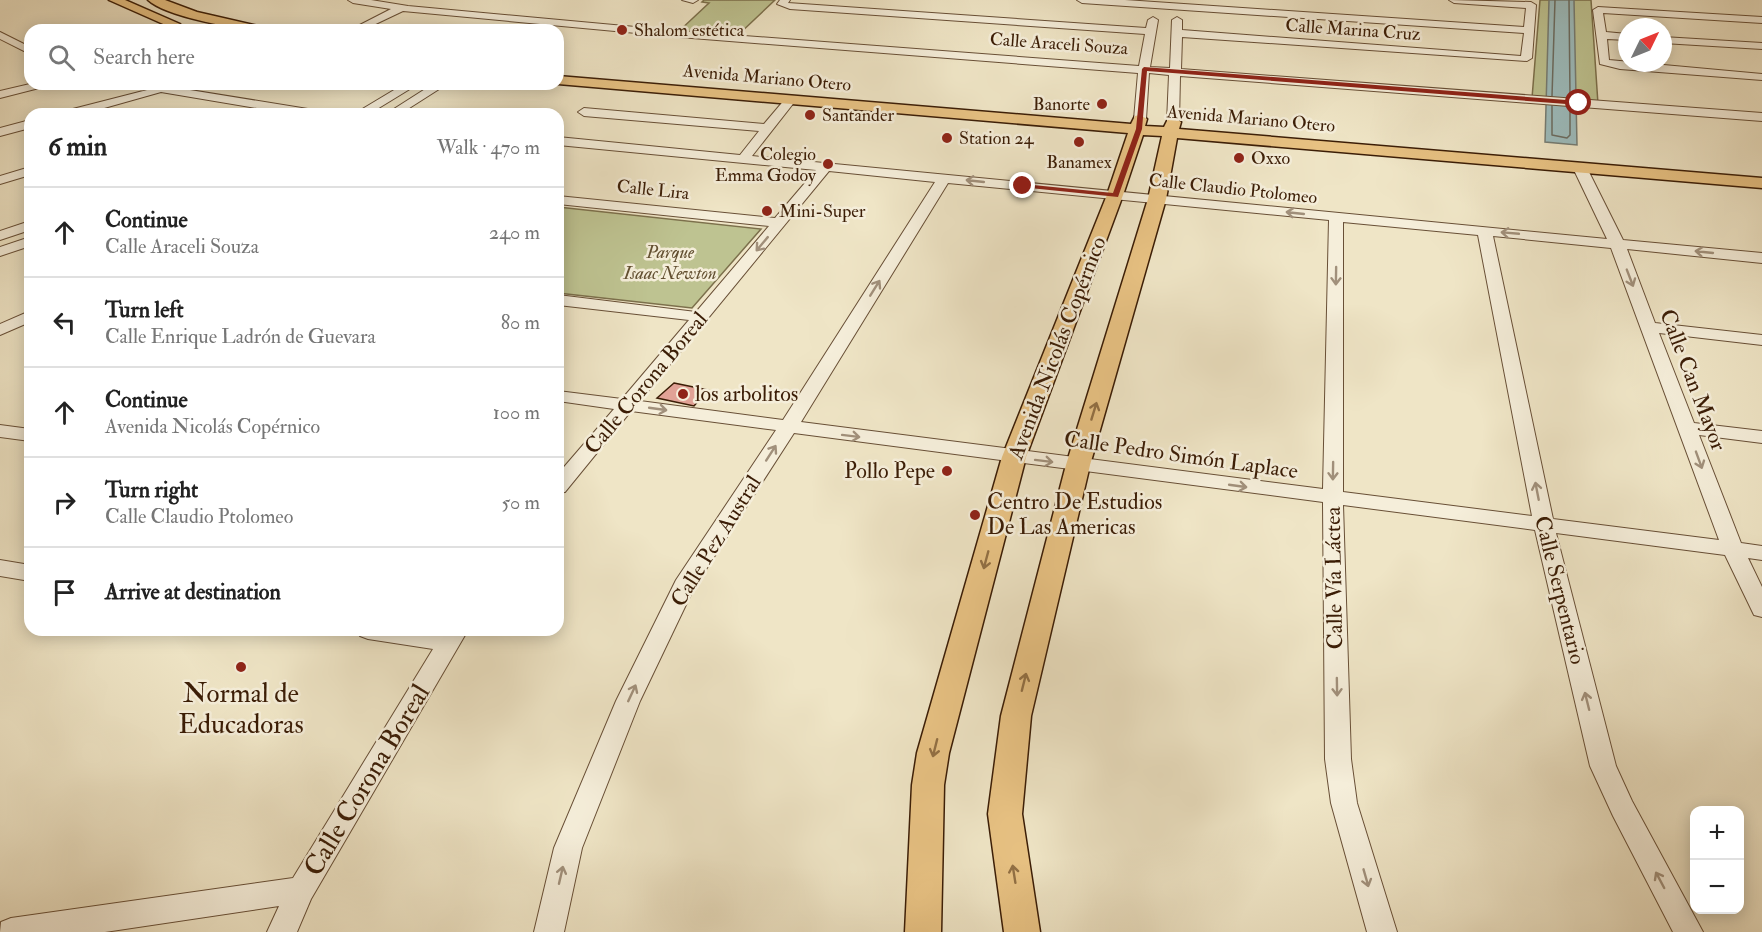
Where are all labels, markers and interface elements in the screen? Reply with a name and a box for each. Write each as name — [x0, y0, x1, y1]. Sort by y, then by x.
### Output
street label: Calle Marina Cruz — [1285, 14, 1422, 46]
north arrow — [1618, 18, 1672, 72]
place label: Shalom estética — [634, 19, 745, 42]
marker: Shalom estética — [615, 23, 629, 37]
search box — [24, 24, 564, 90]
street label: Calle Araceli Souza — [989, 28, 1130, 60]
icon: search — [45, 41, 78, 74]
text: Search here — [93, 43, 195, 71]
street label: Avenida Mariano Otero — [681, 59, 852, 97]
route start — [1565, 89, 1591, 115]
place label: Banorte — [1033, 93, 1090, 116]
marker: Banorte — [1095, 97, 1109, 111]
street label: Avenida Mariano Otero — [1165, 100, 1336, 138]
place label: Santander — [822, 104, 894, 127]
marker: Santander — [803, 108, 817, 122]
place label: Station 24 — [959, 127, 1035, 150]
text: 6 min — [48, 131, 107, 163]
marker: Station 24 — [940, 131, 954, 145]
text: Walk · 470 m — [437, 135, 540, 160]
marker: Banamex — [1072, 135, 1086, 149]
place label: Colegio Emma Godoy — [715, 143, 817, 187]
place label: Oxxo — [1251, 147, 1290, 170]
place label: Banamex — [1046, 151, 1112, 174]
marker: Oxxo — [1232, 151, 1246, 165]
marker: Colegio Emma Godoy — [821, 157, 835, 171]
street label: Calle Claudio Ptolomeo — [1148, 169, 1319, 209]
route end — [1009, 172, 1035, 198]
street label: Calle Lira — [616, 175, 691, 205]
one-way arrow — [966, 175, 986, 186]
place label: Mini-Super — [779, 200, 866, 223]
marker: Mini-Super — [760, 204, 774, 218]
text: Continue — [105, 206, 188, 234]
one-way arrow — [1285, 207, 1305, 218]
icon: ahead — [48, 216, 81, 249]
text: 240 m — [489, 220, 540, 245]
one-way arrow — [1500, 227, 1520, 238]
street label: Avenida Nicolás Copérnico — [1001, 233, 1113, 465]
text: Calle Araceli Souza — [105, 234, 259, 259]
one-way arrow — [755, 236, 768, 252]
park label: Parque Isaac Newton — [623, 241, 716, 285]
one-way arrow — [1694, 246, 1714, 257]
one-way arrow — [1330, 265, 1341, 285]
one-way arrow — [1626, 268, 1637, 287]
one-way arrow — [870, 280, 882, 297]
text: Turn left — [105, 296, 184, 324]
street label: Calle Can Mayor — [1653, 305, 1733, 456]
icon: left — [48, 306, 81, 339]
street label: Calle Corona Boreal — [578, 306, 714, 460]
text: 80 m — [501, 310, 540, 335]
text: Calle Enrique Ladrón de Guevara — [105, 324, 376, 349]
place label: los arbolitos — [695, 380, 798, 408]
text: Continue — [105, 386, 188, 414]
marker: los arbolitos — [676, 387, 690, 401]
icon: ahead — [48, 396, 81, 429]
text: 100 m — [493, 400, 540, 425]
one-way arrow — [1089, 402, 1100, 421]
one-way arrow — [647, 404, 667, 415]
text: Avenida Nicolás Copérnico — [105, 414, 320, 439]
street label: Calle Pedro Simón Laplace — [1062, 425, 1300, 486]
one-way arrow — [840, 430, 860, 441]
one-way arrow — [765, 444, 778, 461]
one-way arrow — [1695, 451, 1706, 469]
one-way arrow — [1034, 455, 1054, 466]
place label: Pollo Pepe — [844, 457, 935, 486]
one-way arrow — [1327, 460, 1339, 480]
marker: Pollo Pepe — [940, 464, 954, 478]
street label: Calle Pez Austral — [664, 470, 768, 612]
text: Turn right — [105, 476, 198, 504]
one-way arrow — [1227, 481, 1247, 492]
one-way arrow — [1531, 481, 1542, 501]
icon: right — [48, 486, 81, 519]
place label: Centro De Estudios De Las Americas — [987, 488, 1162, 541]
text: 50 m — [501, 490, 540, 515]
text: Calle Claudio Ptolomeo — [105, 504, 293, 529]
street label: Calle Vía Láctea — [1319, 505, 1349, 650]
marker: Centro De Estudios De Las Americas — [968, 508, 982, 522]
street label: Calle Serpentario — [1527, 513, 1592, 667]
one-way arrow — [980, 550, 991, 569]
icon: arrive — [48, 576, 81, 609]
text: Arrive at destination — [105, 578, 281, 606]
marker: Normal de Educadoras — [234, 660, 248, 674]
one-way arrow — [1019, 672, 1031, 691]
one-way arrow — [1331, 676, 1342, 696]
place label: Normal de Educadoras — [178, 677, 304, 741]
street label: Calle Corona Boreal — [297, 678, 437, 882]
one-way arrow — [626, 685, 638, 703]
one-way arrow — [1580, 692, 1592, 711]
one-way arrow — [928, 738, 940, 757]
map controls — [1690, 806, 1744, 914]
button: + — [1690, 806, 1744, 860]
button: − — [1690, 860, 1744, 914]
one-way arrow — [1008, 865, 1019, 884]
one-way arrow — [556, 866, 568, 885]
one-way arrow — [1361, 868, 1372, 887]
one-way arrow — [1654, 872, 1665, 890]

